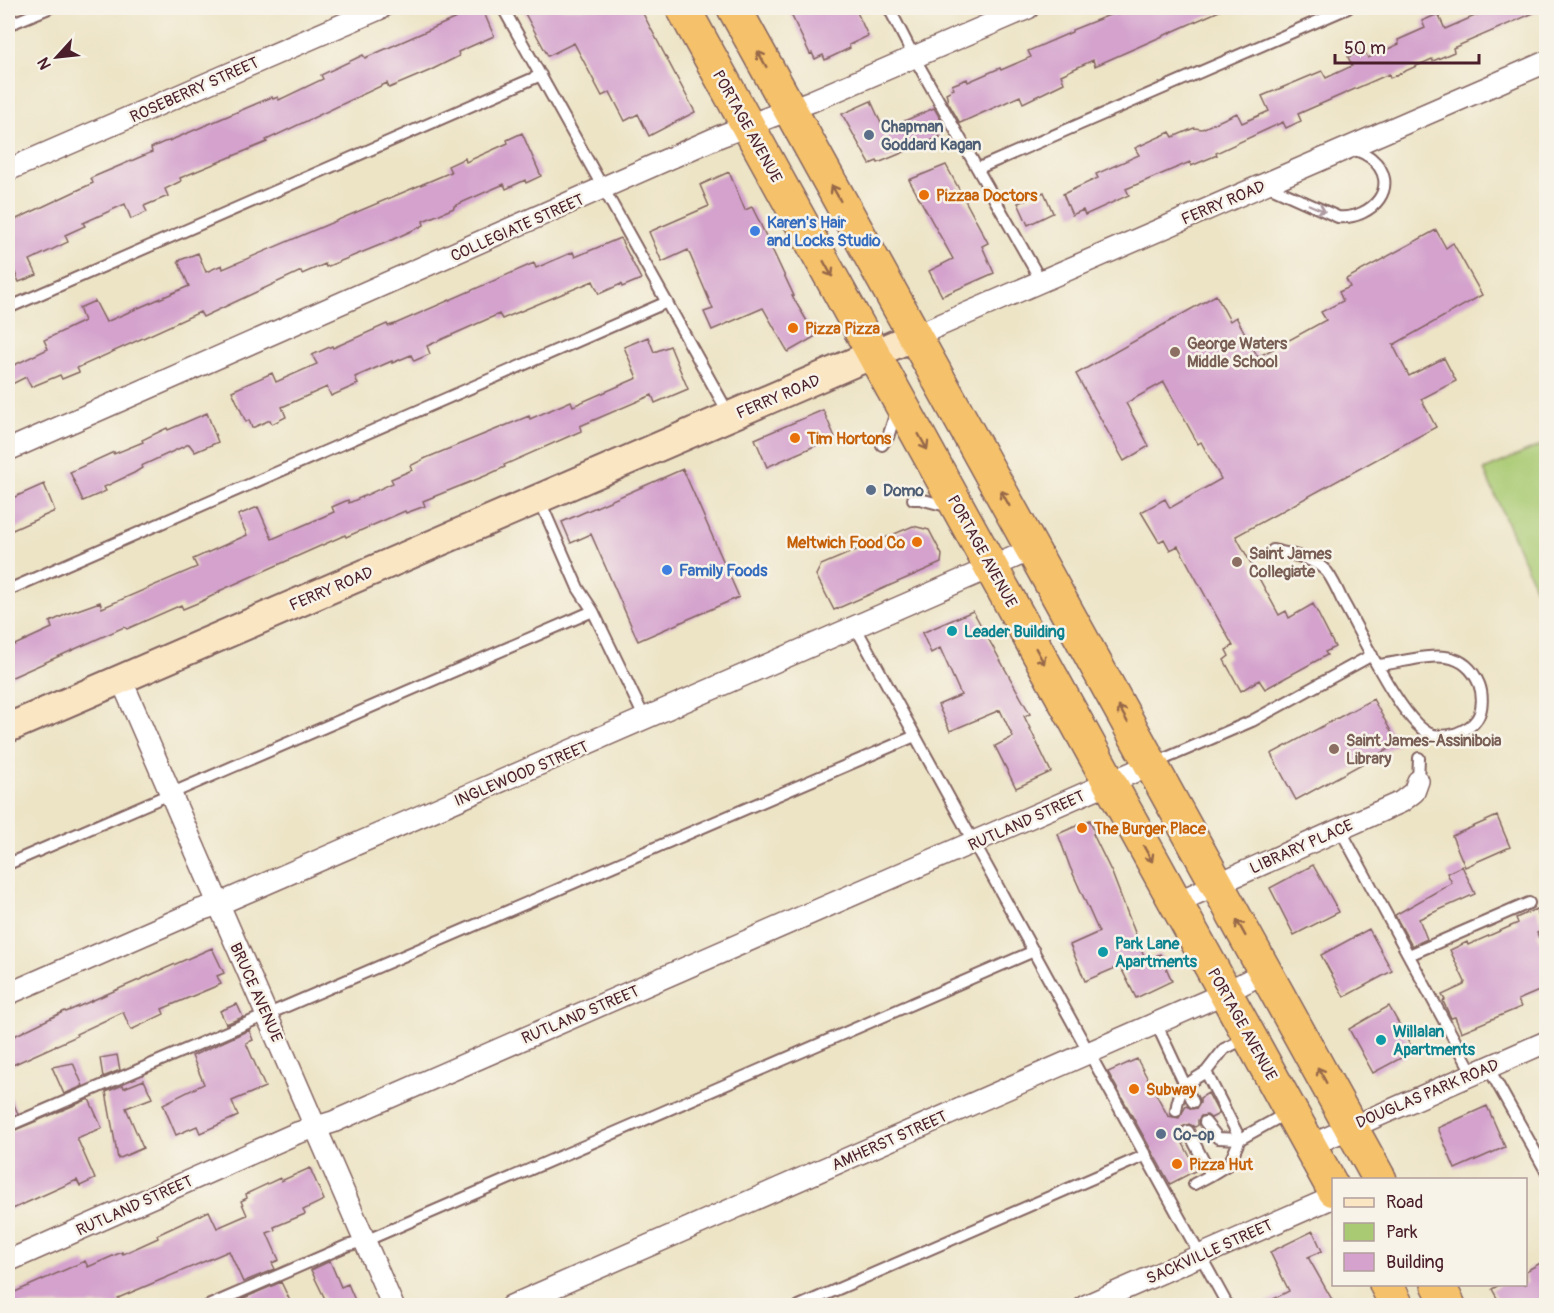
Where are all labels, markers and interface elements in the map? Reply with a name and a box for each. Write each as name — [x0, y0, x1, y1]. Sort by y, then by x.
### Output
north arrow — [27, 27, 87, 87]
scale bar — [1335, 27, 1479, 65]
text: 50 m — [1344, 37, 1386, 60]
one-way arrow — [756, 51, 768, 68]
street label: ROSEBERRY STREET — [127, 53, 262, 127]
text: N — [33, 54, 56, 73]
street label: PORTAGE AVENUE — [708, 67, 786, 186]
place label: Chapman Goddard Kagan — [881, 117, 981, 155]
marker: Chapman Goddard Kagan — [862, 128, 876, 142]
street label: FERRY ROAD — [1178, 176, 1268, 230]
one-way arrow — [830, 184, 841, 202]
place label: Pizzaa Doctors — [936, 186, 1038, 206]
marker: Pizzaa Doctors — [917, 188, 931, 202]
street label: COLLEGIATE STREET — [448, 190, 587, 266]
one-way arrow — [1308, 203, 1326, 214]
place label: Karen's Hair and Locks Studio — [767, 213, 881, 251]
marker: Karen's Hair and Locks Studio — [748, 224, 762, 238]
one-way arrow — [822, 260, 834, 277]
place label: Pizza Pizza — [805, 319, 881, 339]
marker: Pizza Pizza — [786, 321, 800, 335]
place label: George Waters Middle School — [1187, 334, 1288, 372]
marker: George Waters Middle School — [1168, 345, 1182, 359]
street label: FERRY ROAD — [733, 370, 823, 424]
place label: Tim Hortons — [806, 429, 892, 449]
marker: Tim Hortons — [788, 431, 802, 445]
one-way arrow — [917, 433, 929, 450]
place label: Domo — [883, 481, 924, 501]
marker: Domo — [864, 483, 878, 497]
one-way arrow — [999, 489, 1010, 507]
street label: PORTAGE AVENUE — [943, 492, 1021, 611]
place label: Meltwich Food Co — [787, 533, 905, 553]
marker: Meltwich Food Co — [910, 535, 924, 549]
place label: Saint James Collegiate — [1249, 544, 1332, 582]
marker: Saint James Collegiate — [1230, 555, 1244, 569]
place label: Family Foods — [679, 561, 768, 581]
street label: FERRY ROAD — [286, 562, 376, 616]
marker: Family Foods — [660, 563, 674, 577]
place label: Leader Building — [964, 622, 1065, 642]
marker: Leader Building — [945, 624, 959, 638]
one-way arrow — [1035, 647, 1046, 665]
one-way arrow — [1117, 705, 1128, 723]
place label: Saint James-Assiniboia Library — [1346, 731, 1502, 769]
street label: INGLEWOOD STREET — [451, 737, 592, 811]
marker: Saint James-Assiniboia Library — [1327, 742, 1341, 756]
street label: RUTLAND STREET — [965, 786, 1088, 856]
street label: LIBRARY PLACE — [1247, 815, 1356, 879]
place label: The Burger Place — [1093, 819, 1207, 839]
marker: The Burger Place — [1075, 821, 1089, 835]
one-way arrow — [1143, 844, 1154, 862]
one-way arrow — [1235, 919, 1246, 937]
place label: Park Lane Apartments — [1115, 934, 1198, 972]
street label: BRUCE AVENUE — [225, 940, 287, 1045]
marker: Park Lane Apartments — [1096, 945, 1110, 959]
street label: PORTAGE AVENUE — [1203, 965, 1281, 1084]
street label: RUTLAND STREET — [519, 981, 642, 1049]
place label: Willalan Apartments — [1393, 1022, 1476, 1060]
marker: Willalan Apartments — [1374, 1033, 1388, 1047]
street label: DOUGLAS PARK ROAD — [1353, 1055, 1502, 1133]
one-way arrow — [1316, 1067, 1328, 1084]
place label: Subway — [1146, 1080, 1196, 1100]
marker: Subway — [1127, 1082, 1141, 1096]
street label: AMHERST STREET — [829, 1106, 950, 1175]
place label: Co-op — [1173, 1125, 1215, 1145]
marker: Co-op — [1154, 1127, 1168, 1141]
place label: Pizza Hut — [1189, 1155, 1253, 1175]
marker: Pizza Hut — [1170, 1157, 1184, 1171]
street label: RUTLAND STREET — [73, 1171, 196, 1241]
legend — [1332, 1178, 1527, 1286]
text: Road — [1386, 1191, 1423, 1214]
street label: SACKVILLE STREET — [1143, 1215, 1276, 1289]
text: Park — [1386, 1221, 1418, 1244]
text: Building — [1386, 1251, 1444, 1274]

